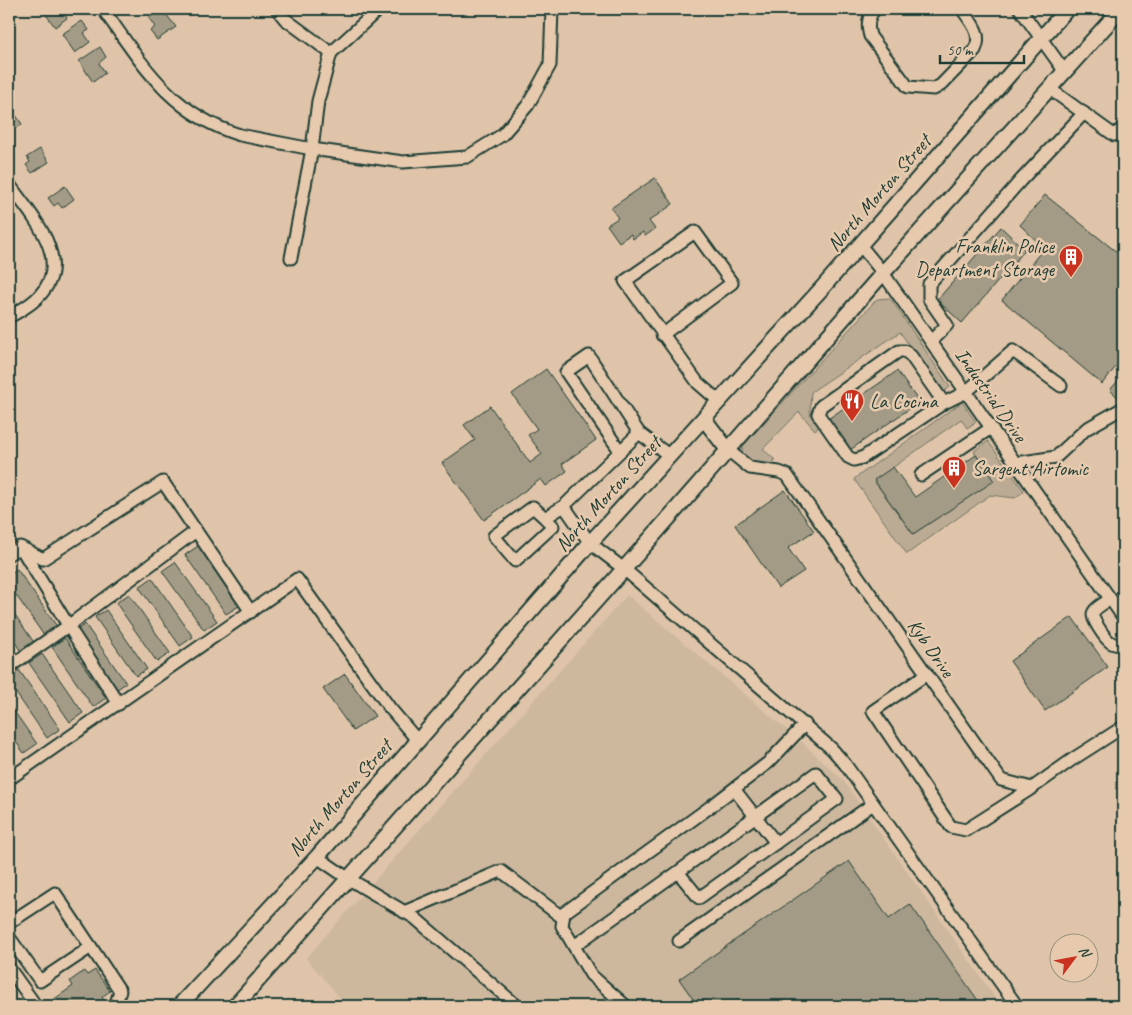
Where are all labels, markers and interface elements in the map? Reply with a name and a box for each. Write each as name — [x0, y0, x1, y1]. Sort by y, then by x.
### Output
scale bar — [940, 32, 1023, 64]
text: 50 m — [947, 41, 974, 60]
street label: North Morton Street — [821, 127, 939, 256]
place label: Franklin Police Department Storage — [916, 234, 1055, 282]
building icon: Franklin Police Department Storage — [1058, 244, 1084, 278]
street label: Industrial Drive — [950, 343, 1033, 448]
restaurant icon: La Cocina — [839, 388, 865, 422]
place label: La Cocina — [870, 389, 939, 414]
street label: North Morton Street — [550, 429, 669, 557]
building icon: Sargent Airtomic — [941, 455, 967, 489]
place label: Sargent Airtomic — [972, 456, 1089, 481]
street label: Kyb Drive — [902, 614, 961, 683]
street label: North Morton Street — [282, 732, 400, 861]
north arrow — [1050, 932, 1100, 982]
text: N — [1075, 943, 1095, 962]

